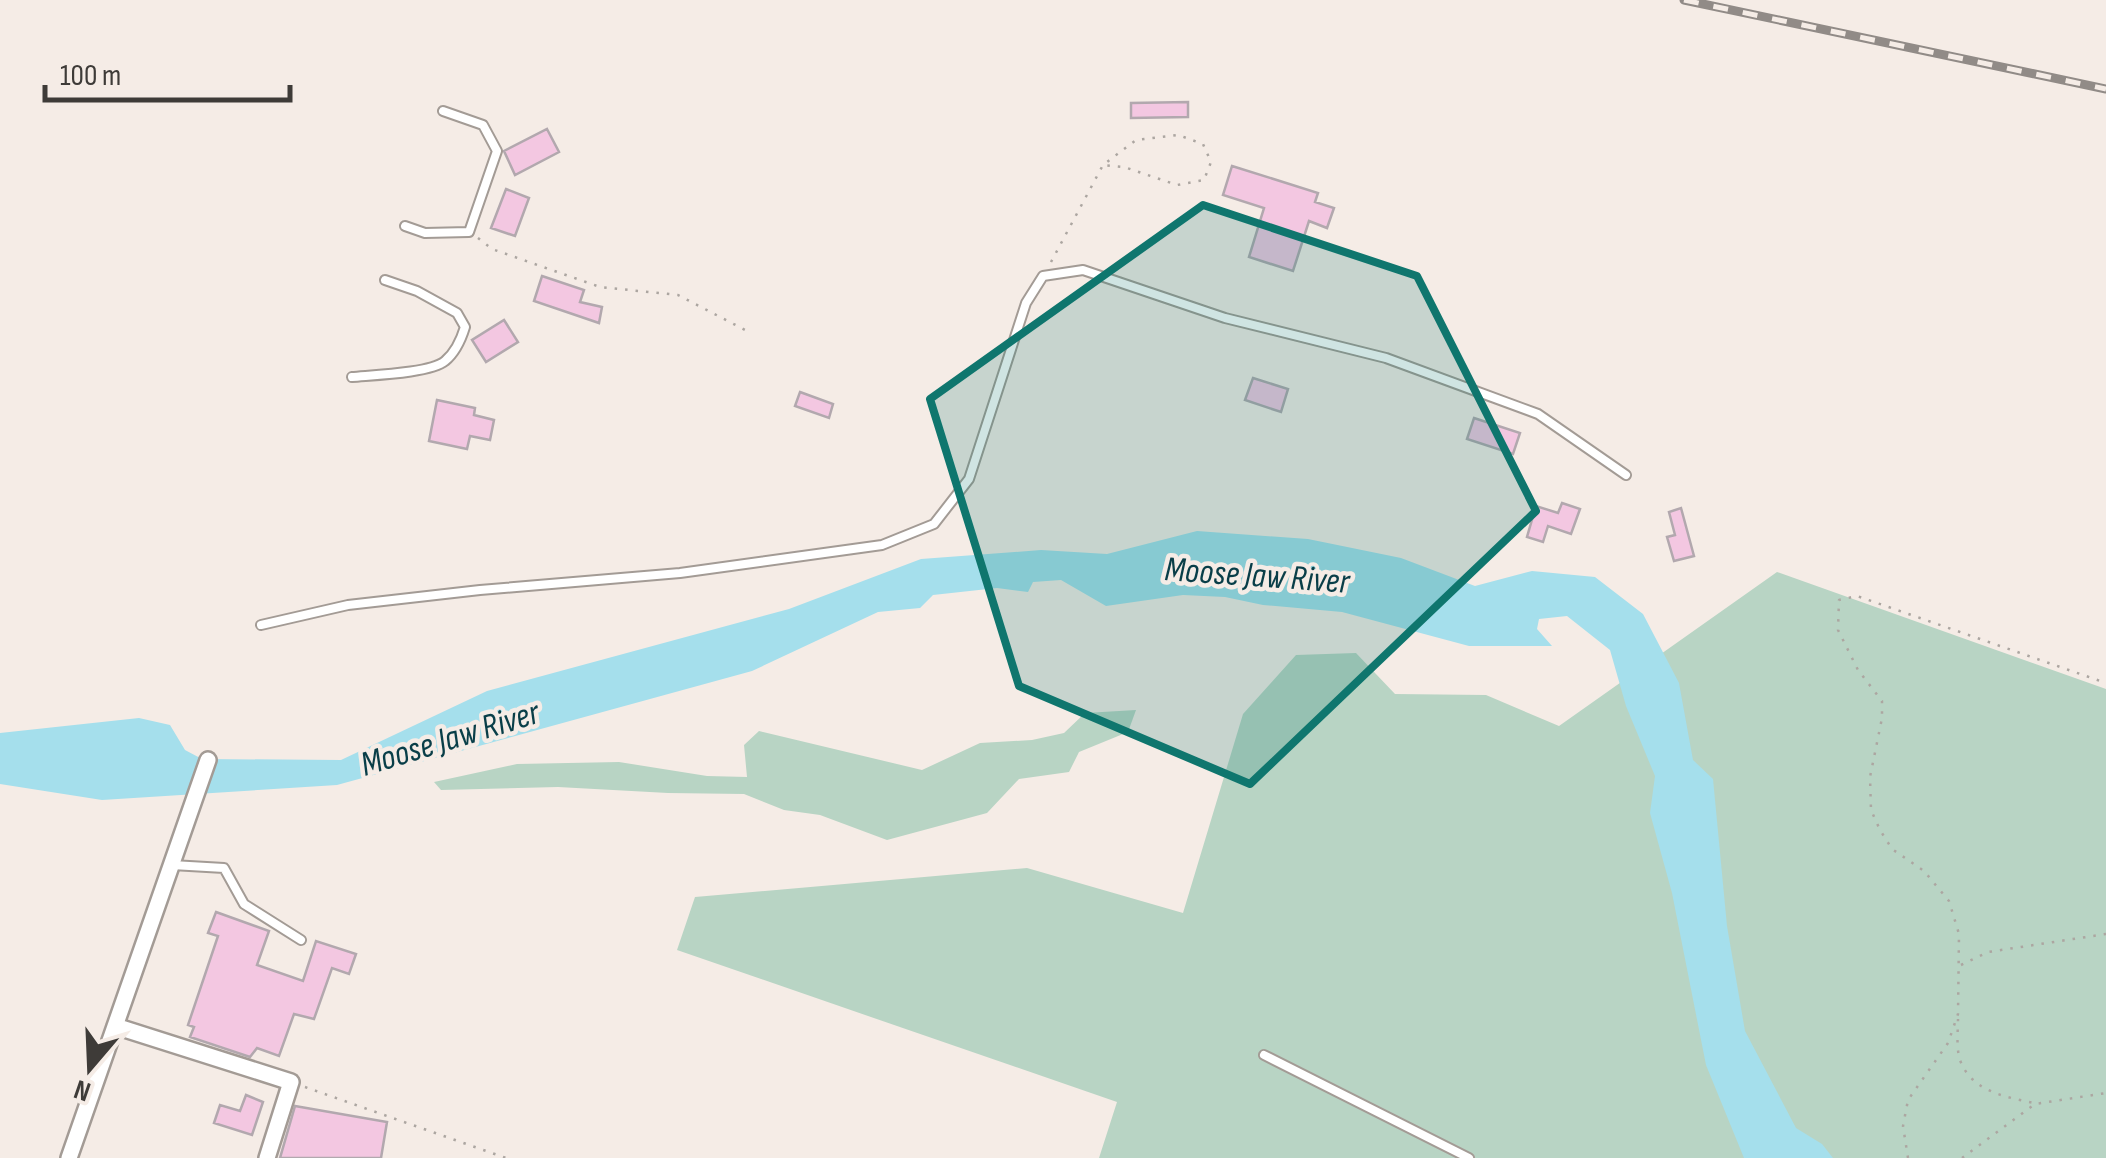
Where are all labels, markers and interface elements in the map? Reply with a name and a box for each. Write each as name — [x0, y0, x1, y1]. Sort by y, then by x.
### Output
scale bar — [45, 40, 290, 102]
text: 100 m — [60, 58, 121, 94]
water label: Moose Jaw River — [1163, 548, 1352, 604]
water label: Moose Jaw River — [355, 691, 546, 787]
north arrow — [40, 1018, 140, 1118]
text: N — [70, 1072, 95, 1108]

